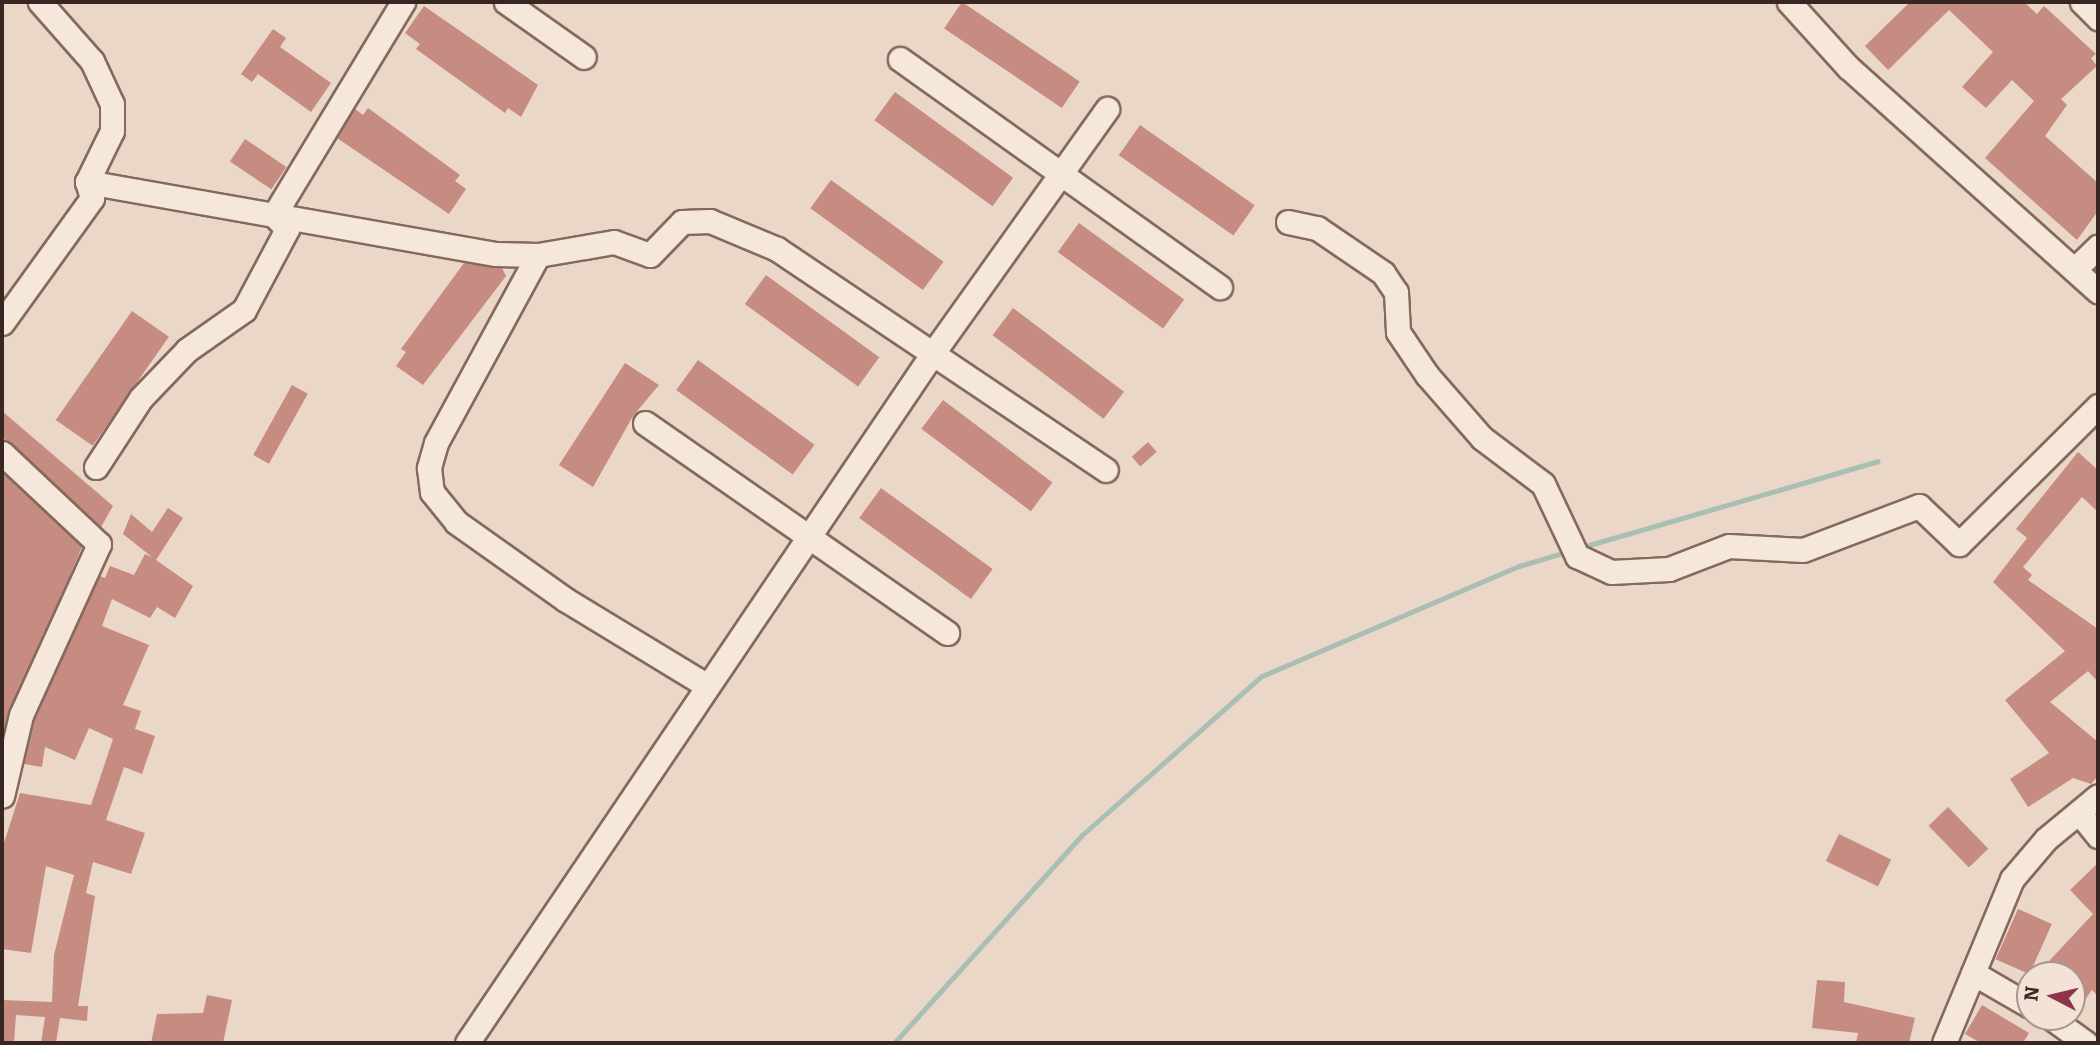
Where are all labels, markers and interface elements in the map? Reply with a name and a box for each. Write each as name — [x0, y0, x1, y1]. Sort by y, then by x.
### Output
north arrow — [2016, 961, 2086, 1031]
text: N — [2019, 985, 2044, 1002]

